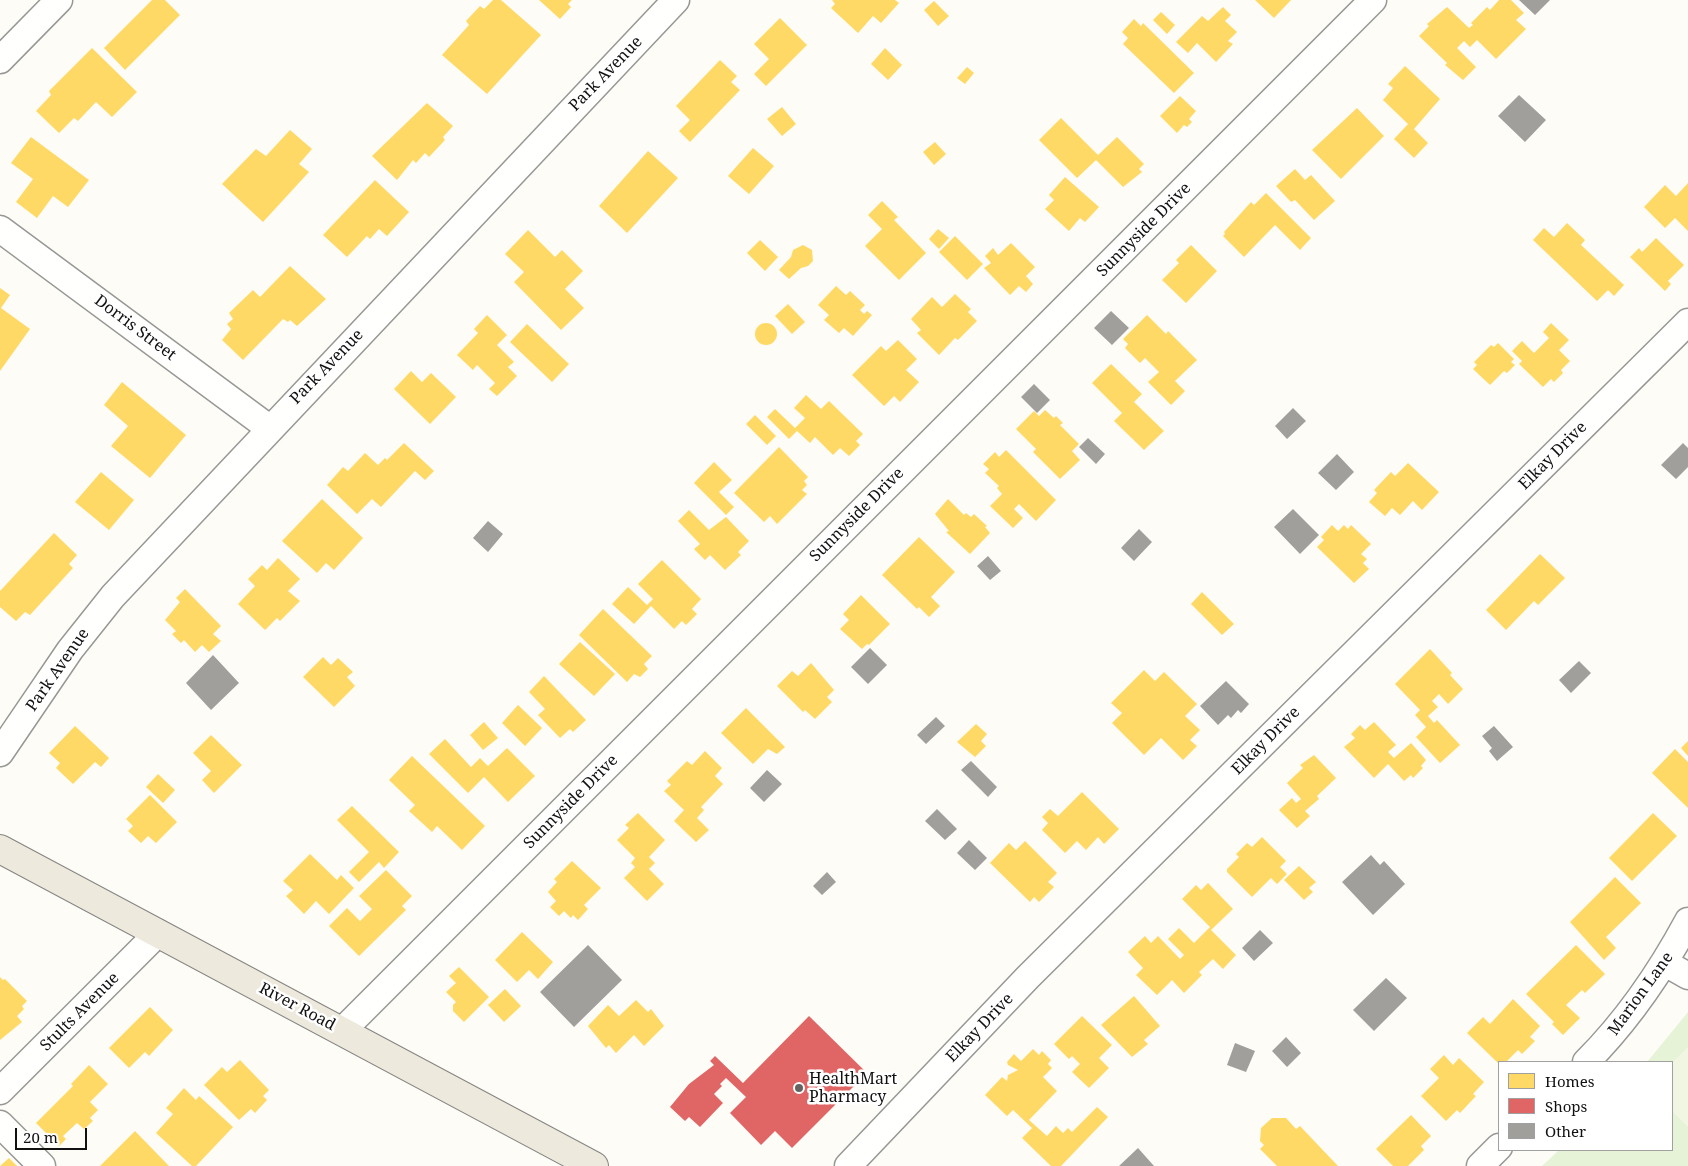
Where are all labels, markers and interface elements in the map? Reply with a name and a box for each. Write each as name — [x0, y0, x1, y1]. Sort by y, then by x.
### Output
street label: Park Avenue — [565, 32, 647, 116]
street label: Sunnyside Drive — [1093, 179, 1195, 281]
street label: Dorris Street — [90, 291, 180, 365]
street label: Park Avenue — [286, 325, 368, 409]
street label: Elkay Drive — [1515, 418, 1591, 494]
street label: Sunnyside Drive — [806, 464, 908, 566]
street label: Park Avenue — [22, 625, 94, 715]
street label: Elkay Drive — [1228, 703, 1304, 779]
street label: Sunnyside Drive — [520, 751, 622, 853]
street label: Marion Lane — [1604, 949, 1678, 1039]
street label: Stults Avenue — [37, 969, 123, 1055]
street label: River Road — [256, 979, 338, 1035]
street label: Elkay Drive — [942, 990, 1018, 1066]
legend — [1498, 1061, 1673, 1151]
place label: HealthMart Pharmacy — [809, 1069, 897, 1107]
text: Homes — [1545, 1071, 1595, 1091]
marker: HealthMart Pharmacy — [793, 1082, 805, 1094]
text: Shops — [1545, 1096, 1587, 1116]
scale bar — [18, 1118, 90, 1150]
text: Other — [1545, 1121, 1586, 1141]
text: 20 m — [23, 1127, 58, 1147]

